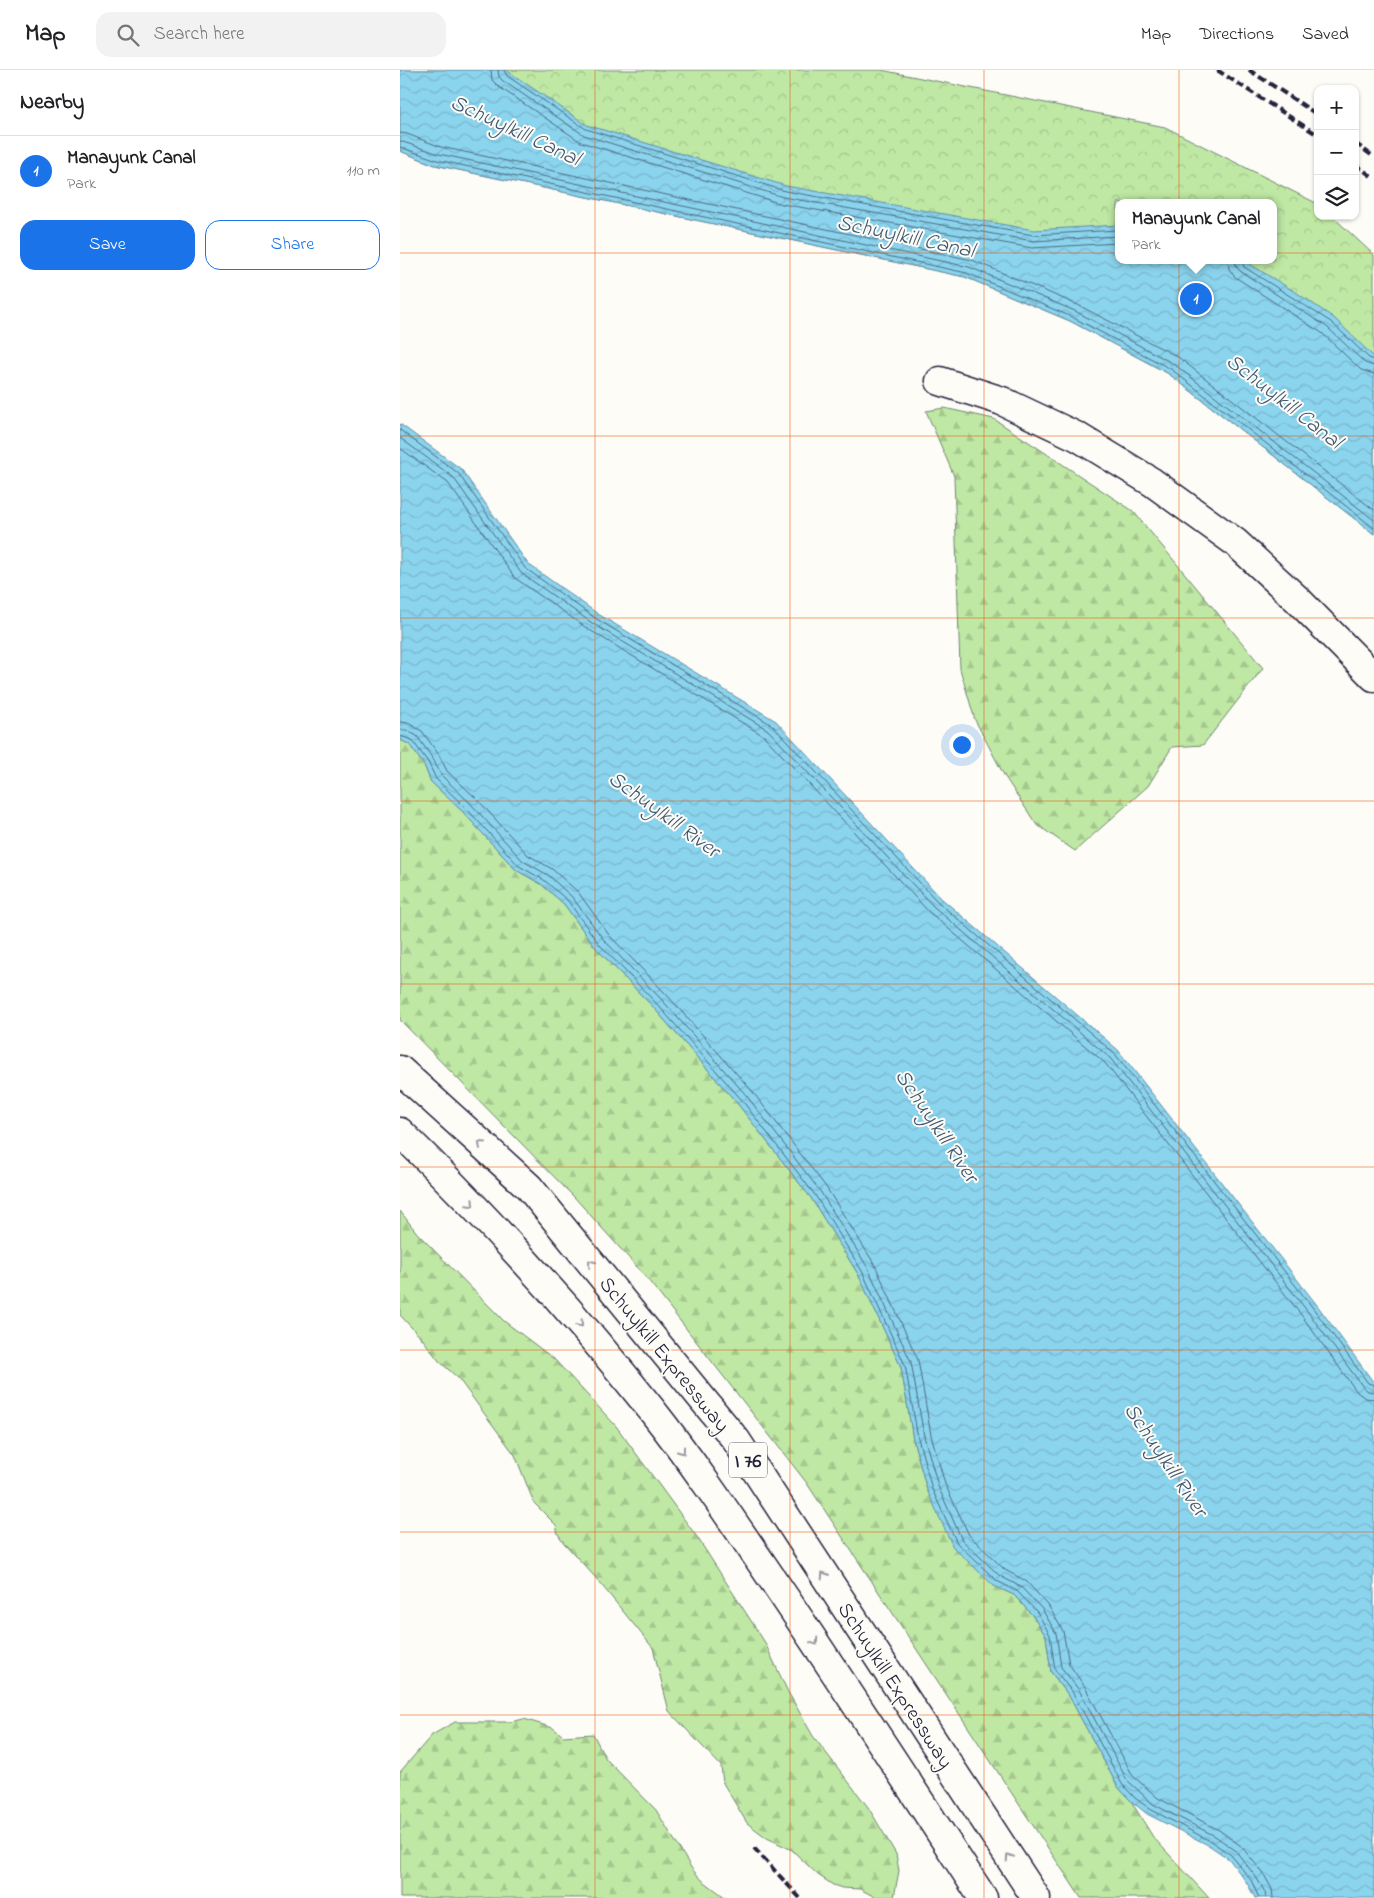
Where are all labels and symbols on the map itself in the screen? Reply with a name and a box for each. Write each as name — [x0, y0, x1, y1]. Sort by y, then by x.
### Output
water label: Schuylkill Canal — [445, 88, 587, 177]
water label: Schuylkill Canal — [834, 208, 979, 269]
pin: 1 — [1180, 280, 1212, 318]
water label: Schuylkill Canal — [1218, 347, 1350, 459]
your location — [949, 732, 975, 758]
water label: Schuylkill River — [601, 764, 728, 869]
water label: Schuylkill River — [886, 1063, 987, 1193]
one-way arrow — [478, 1140, 487, 1149]
one-way arrow — [465, 1198, 474, 1207]
one-way arrow — [589, 1260, 597, 1269]
street label: Schuylkill Expressway — [590, 1271, 736, 1441]
one-way arrow — [575, 1319, 584, 1328]
water label: Schuylkill River — [1115, 1397, 1216, 1527]
road number: I 76 — [729, 1442, 767, 1478]
one-way arrow — [676, 1445, 685, 1455]
one-way arrow — [821, 1571, 830, 1581]
street label: Schuylkill Expressway — [828, 1597, 959, 1776]
one-way arrow — [809, 1636, 818, 1646]
one-way arrow — [1006, 1854, 1015, 1863]

